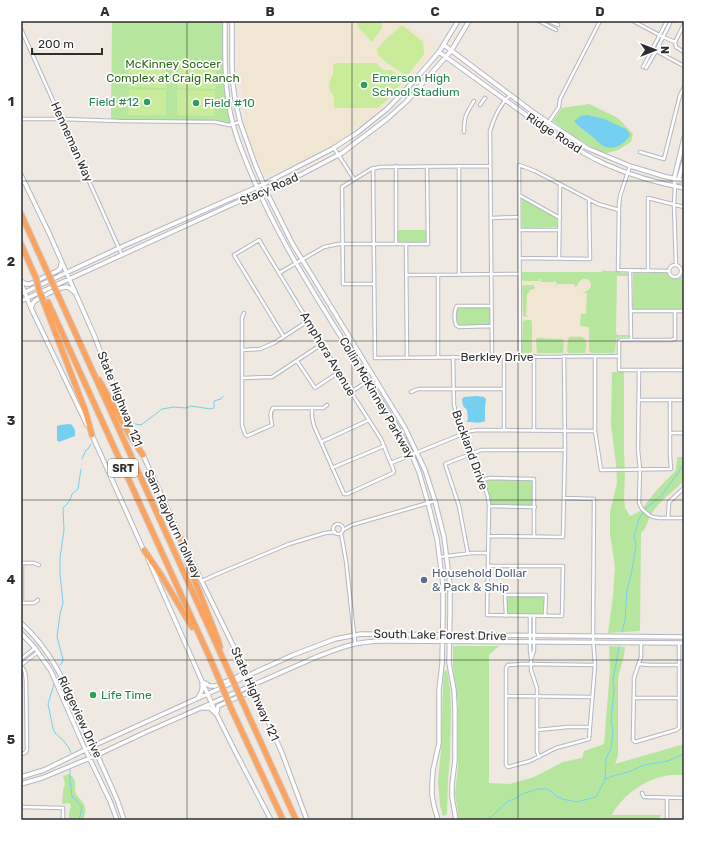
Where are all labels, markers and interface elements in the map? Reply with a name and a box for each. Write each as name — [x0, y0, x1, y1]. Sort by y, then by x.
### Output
text: A — [100, 4, 110, 19]
text: B — [265, 4, 275, 19]
text: C — [430, 4, 440, 19]
text: D — [595, 4, 605, 19]
scale bar — [32, 30, 102, 56]
north arrow — [635, 30, 675, 70]
text: 200 m — [38, 37, 74, 51]
text: N — [658, 46, 671, 54]
park label: McKinney Soccer Complex at Craig Ranch — [106, 57, 240, 85]
place label: Emerson High School Stadium — [372, 71, 460, 99]
marker: Emerson High School Stadium — [359, 80, 369, 90]
text: 1 — [8, 94, 14, 109]
place label: Field #12 — [89, 95, 139, 109]
place label: Field #10 — [204, 96, 255, 110]
marker: Field #12 — [142, 97, 152, 107]
marker: Field #10 — [191, 98, 201, 108]
street label: Henneman Way — [48, 100, 96, 185]
street label: Ridge Road — [524, 110, 584, 156]
street label: Stacy Road — [237, 170, 301, 208]
text: 2 — [7, 254, 15, 269]
street label: Amphora Avenue — [297, 309, 359, 399]
street label: Collin McKinney Parkway — [336, 335, 418, 462]
street label: State Highway 121 — [95, 349, 145, 449]
street label: Berkley Drive — [460, 350, 534, 364]
street label: Buckland Drive — [449, 408, 491, 492]
text: 3 — [7, 413, 16, 428]
road number: SRT — [108, 459, 138, 477]
street label: Sam Rayburn Tollway — [142, 467, 205, 581]
place label: Household Dollar & Pack & Ship — [432, 566, 527, 594]
text: 4 — [7, 572, 16, 587]
marker: Household Dollar & Pack & Ship — [419, 575, 429, 585]
street label: South Lake Forest Drive — [373, 627, 507, 643]
street label: State Highway 121 — [228, 645, 282, 743]
street label: Ridgeview Drive — [55, 674, 105, 760]
place label: Life Time — [101, 688, 152, 702]
marker: Life Time — [88, 690, 98, 700]
text: 5 — [7, 732, 15, 747]

